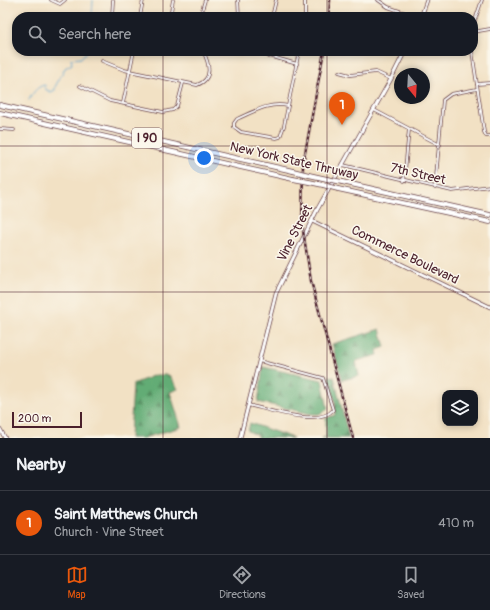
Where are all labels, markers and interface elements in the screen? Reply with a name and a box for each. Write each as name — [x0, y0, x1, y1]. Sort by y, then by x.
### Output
search box — [12, 12, 478, 56]
icon: search — [26, 23, 48, 45]
text: Search here — [58, 25, 131, 44]
north arrow — [394, 68, 430, 104]
pin: 1 — [329, 92, 355, 125]
road number: I 90 — [132, 128, 162, 148]
street label: New York State Thruway — [228, 138, 360, 184]
your location — [194, 148, 214, 168]
street label: 7th Street — [389, 160, 448, 188]
street label: Vine Street — [274, 201, 317, 264]
street label: Commerce Boulevard — [349, 222, 461, 288]
map controls — [442, 390, 478, 426]
button: layers — [442, 390, 478, 426]
scale bar — [12, 410, 82, 429]
text: 200 m — [18, 412, 51, 425]
text: Nearby — [16, 454, 65, 475]
text: Saint Matthews Church — [54, 505, 198, 524]
text: 1 — [26, 515, 32, 531]
text: 410 m — [438, 515, 474, 531]
text: Church · Vine Street — [54, 524, 164, 540]
tab: Map — [66, 564, 88, 601]
tab: Directions — [219, 564, 266, 601]
tab: Saved — [397, 564, 424, 601]

